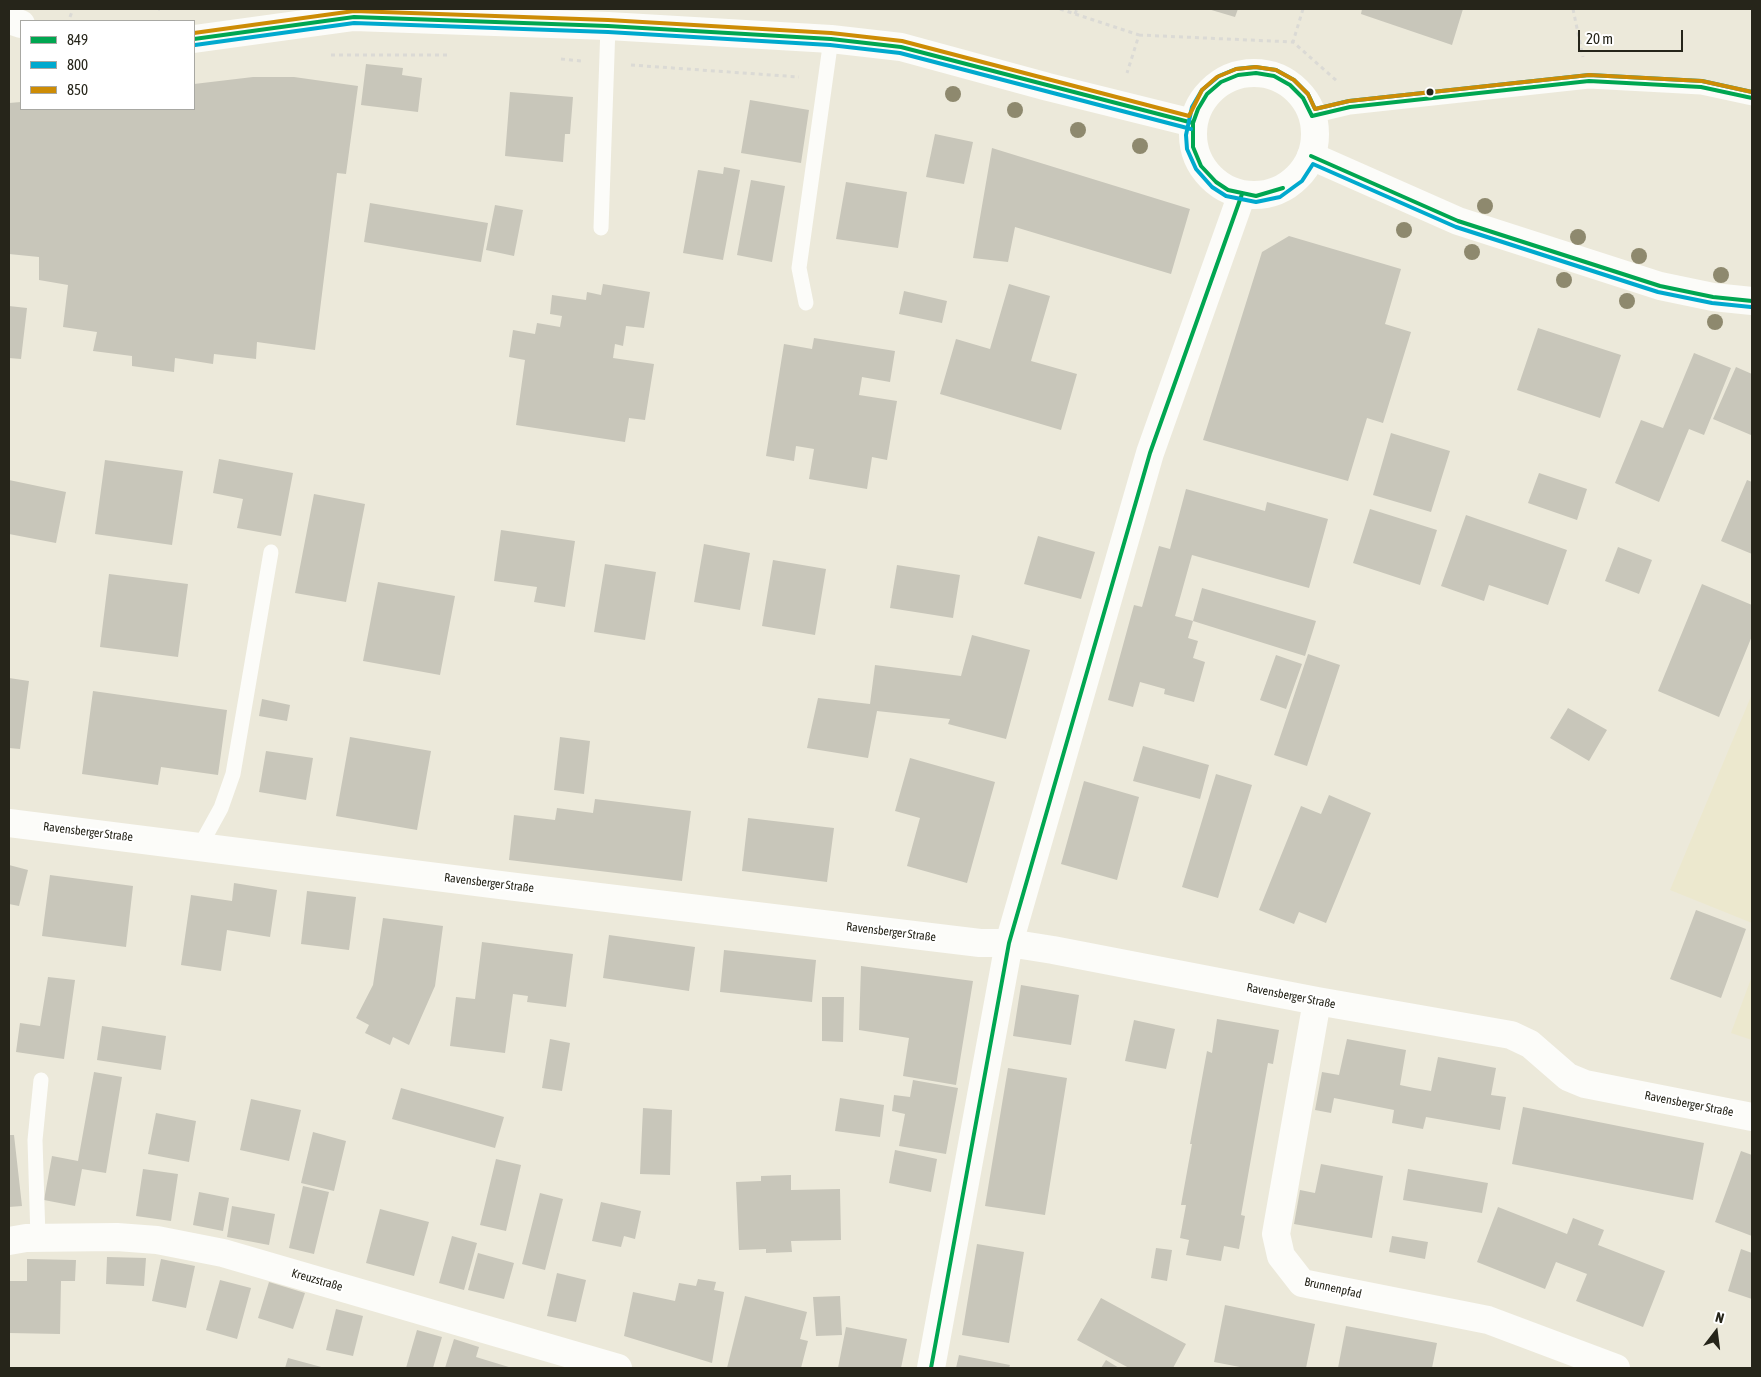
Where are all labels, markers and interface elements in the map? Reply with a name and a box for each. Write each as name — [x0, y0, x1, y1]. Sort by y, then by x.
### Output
legend — [20, 20, 195, 110]
scale bar — [1581, 20, 1686, 52]
text: 20 m — [1586, 30, 1613, 47]
text: 849 — [67, 31, 88, 48]
text: 800 — [67, 56, 88, 73]
text: 850 — [67, 81, 88, 98]
unlabelled marker — [1425, 87, 1435, 97]
street label: Ravensberger Straße — [42, 819, 134, 845]
street label: Ravensberger Straße — [443, 870, 535, 896]
street label: Ravensberger Straße — [845, 919, 937, 945]
street label: Ravensberger Straße — [1245, 980, 1337, 1012]
street label: Ravensberger Straße — [1643, 1088, 1735, 1120]
street label: Kreuzstraße — [290, 1266, 344, 1294]
street label: Brunnenpfad — [1303, 1274, 1363, 1302]
north arrow — [1691, 1307, 1741, 1357]
text: N — [1714, 1309, 1726, 1326]

